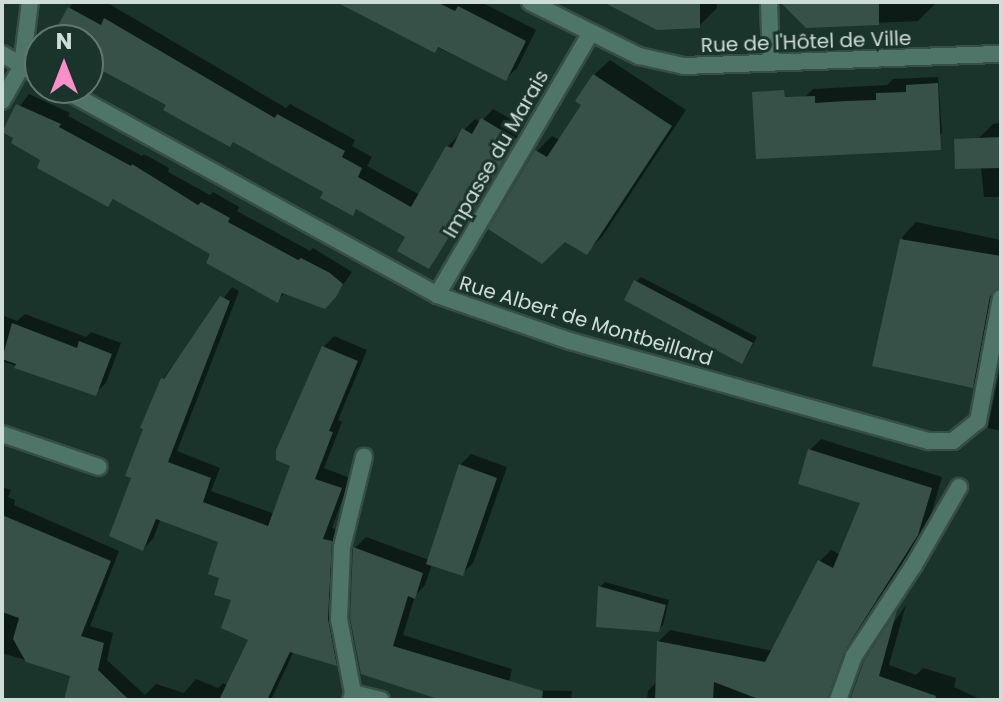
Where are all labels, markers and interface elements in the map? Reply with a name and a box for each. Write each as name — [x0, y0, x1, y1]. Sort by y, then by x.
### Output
north arrow — [24, 24, 104, 104]
text: N — [56, 26, 72, 57]
street label: Rue de l'Hôtel de Ville — [700, 26, 912, 58]
street label: Impasse du Marais — [438, 66, 554, 242]
street label: Rue Albert de Montbeillard — [456, 271, 716, 371]

